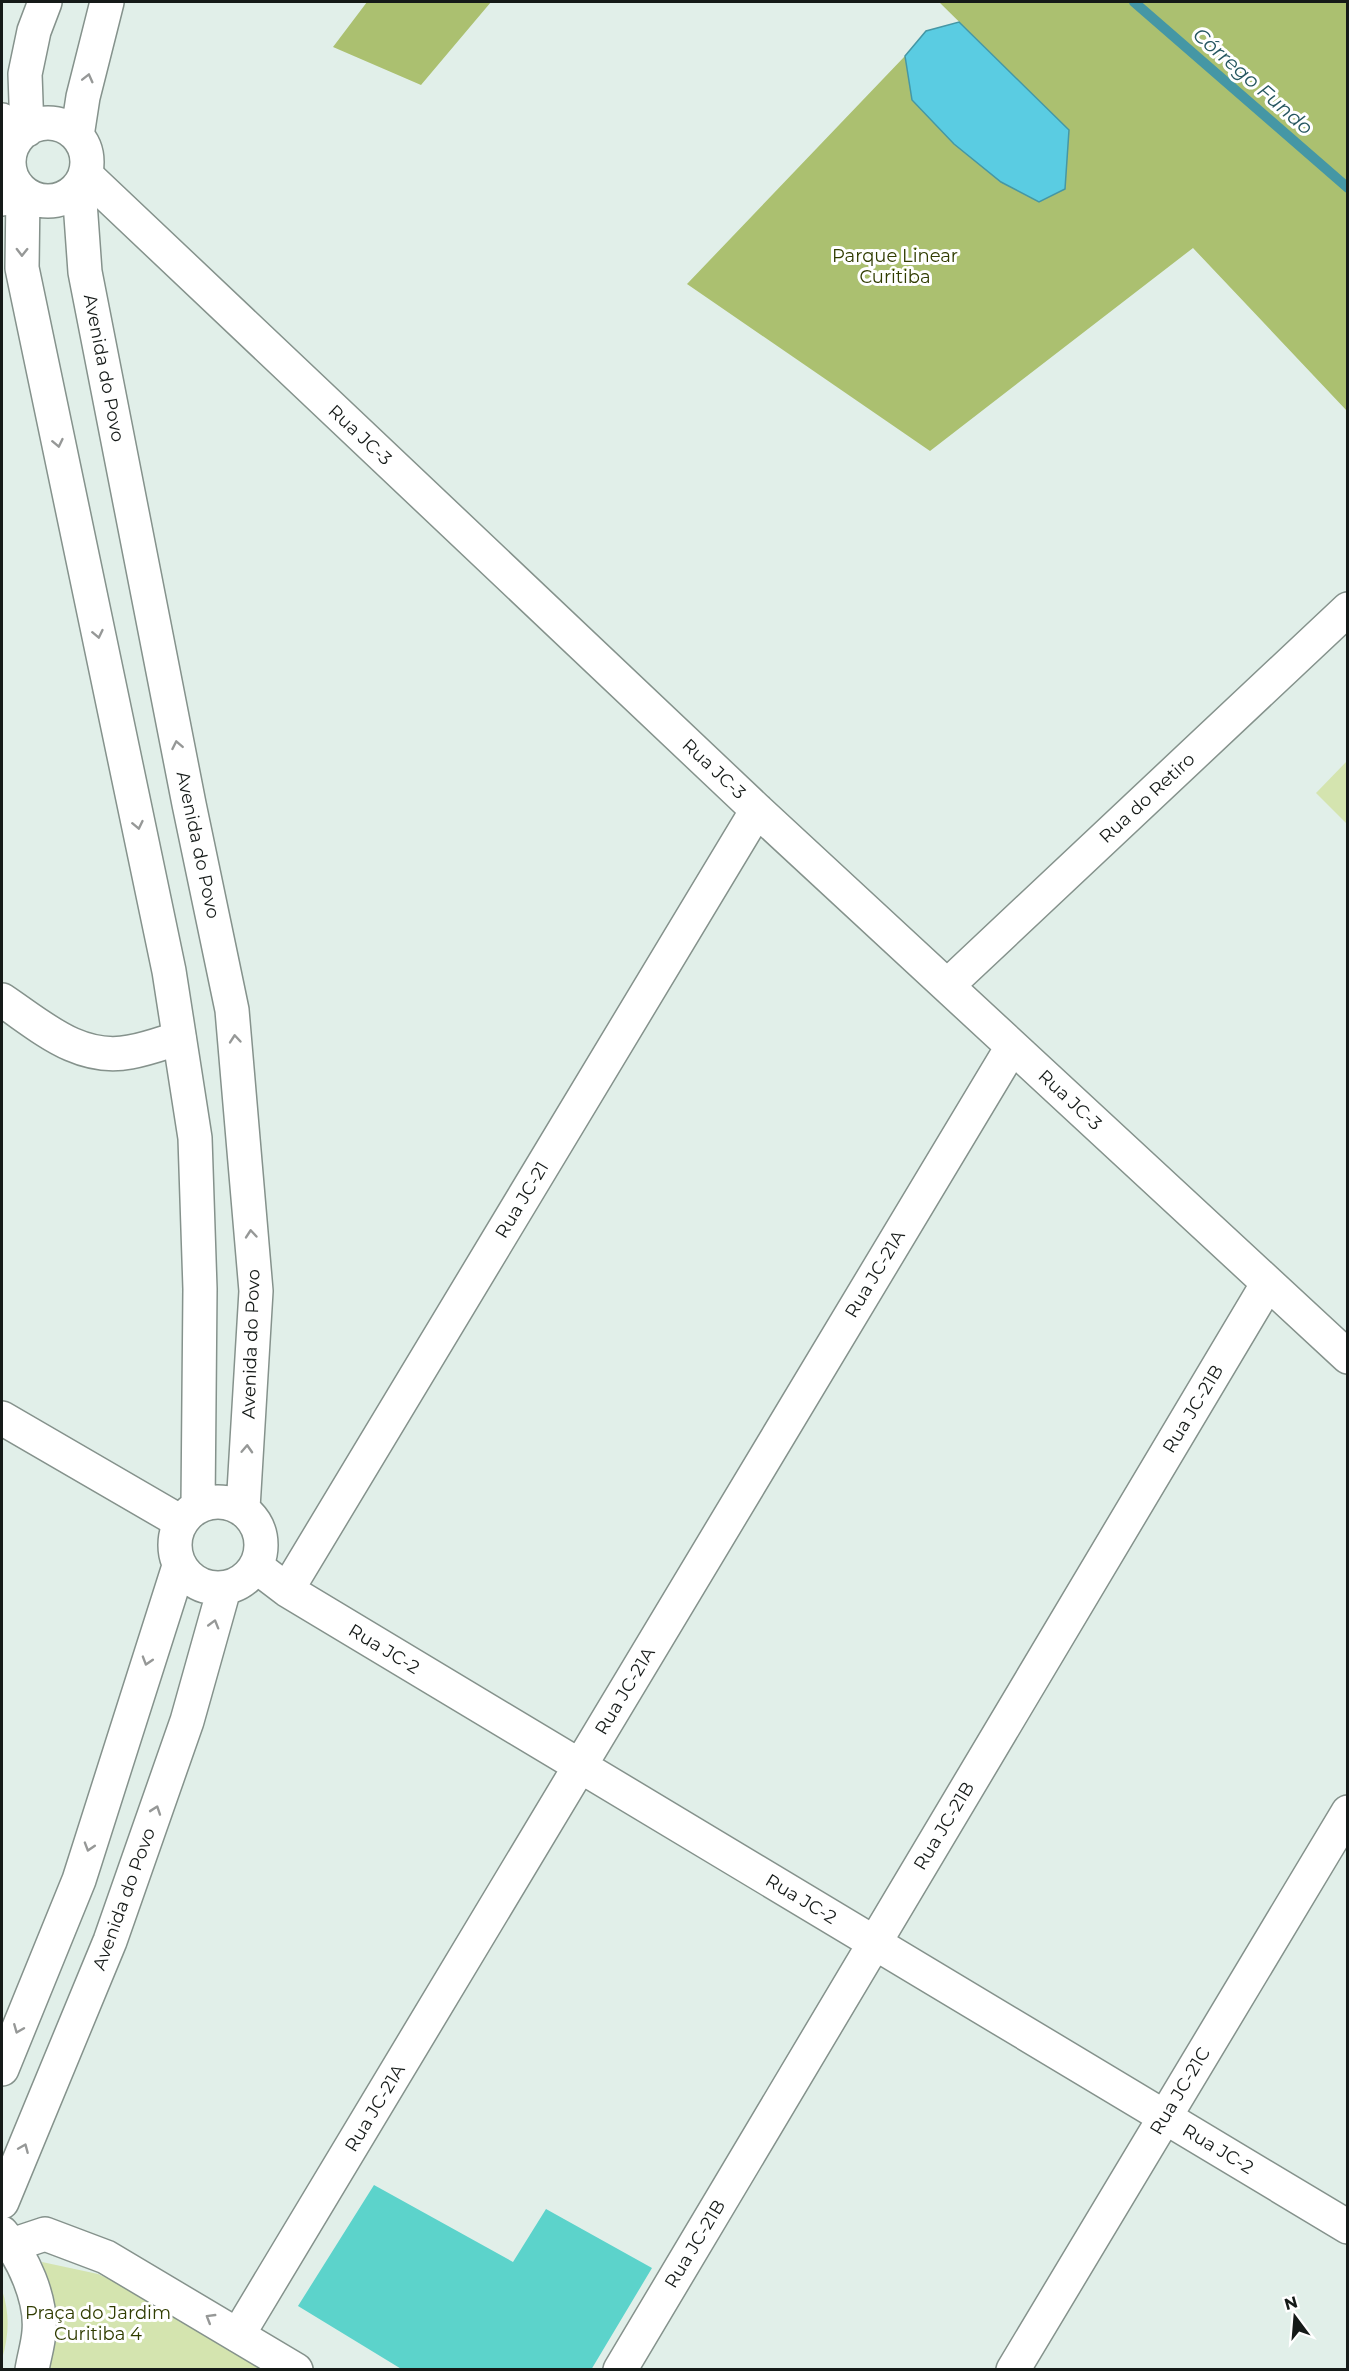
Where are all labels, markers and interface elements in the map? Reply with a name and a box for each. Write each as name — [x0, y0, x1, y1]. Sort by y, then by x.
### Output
water label: Córrego Fundo — [1188, 22, 1318, 140]
one-way arrow — [80, 73, 93, 83]
park label: Parque Linear Curitiba — [832, 245, 958, 288]
one-way arrow — [16, 247, 28, 256]
street label: Avenida do Povo — [79, 292, 129, 444]
street label: Rua JC-3 — [324, 400, 396, 470]
one-way arrow — [51, 438, 64, 448]
one-way arrow — [91, 629, 104, 639]
street label: Rua JC-3 — [678, 734, 750, 804]
one-way arrow — [171, 740, 184, 750]
street label: Rua do Retiro — [1095, 748, 1199, 848]
street label: Avenida do Povo — [172, 769, 224, 921]
one-way arrow — [131, 820, 144, 830]
one-way arrow — [229, 1035, 242, 1044]
street label: Rua JC-3 — [1034, 1065, 1106, 1135]
street label: Rua JC-21 — [491, 1158, 553, 1242]
street label: Rua JC-21A — [840, 1226, 910, 1322]
one-way arrow — [245, 1229, 258, 1238]
street label: Avenida do Povo — [237, 1269, 265, 1419]
street label: Rua JC-21B — [1158, 1361, 1228, 1457]
one-way arrow — [240, 1445, 253, 1454]
one-way arrow — [207, 1619, 219, 1630]
street label: Rua JC-2 — [344, 1619, 424, 1679]
street label: Rua JC-21A — [590, 1643, 660, 1739]
one-way arrow — [142, 1655, 155, 1666]
street label: Rua JC-21B — [909, 1778, 979, 1874]
one-way arrow — [148, 1805, 161, 1816]
street label: Avenida do Povo — [88, 1825, 160, 1973]
one-way arrow — [84, 1841, 96, 1852]
street label: Rua JC-2 — [761, 1869, 841, 1929]
one-way arrow — [13, 2022, 25, 2033]
street label: Rua JC-21C — [1145, 2043, 1215, 2139]
street label: Rua JC-21A — [340, 2060, 410, 2156]
street label: Rua JC-2 — [1178, 2119, 1258, 2179]
one-way arrow — [17, 2143, 29, 2154]
street label: Rua JC-21B — [660, 2196, 730, 2292]
north arrow — [1265, 2287, 1325, 2347]
text: N — [1282, 2292, 1300, 2314]
park label: Praça do Jardim Curitiba 4 — [25, 2302, 171, 2345]
one-way arrow — [206, 2314, 216, 2326]

